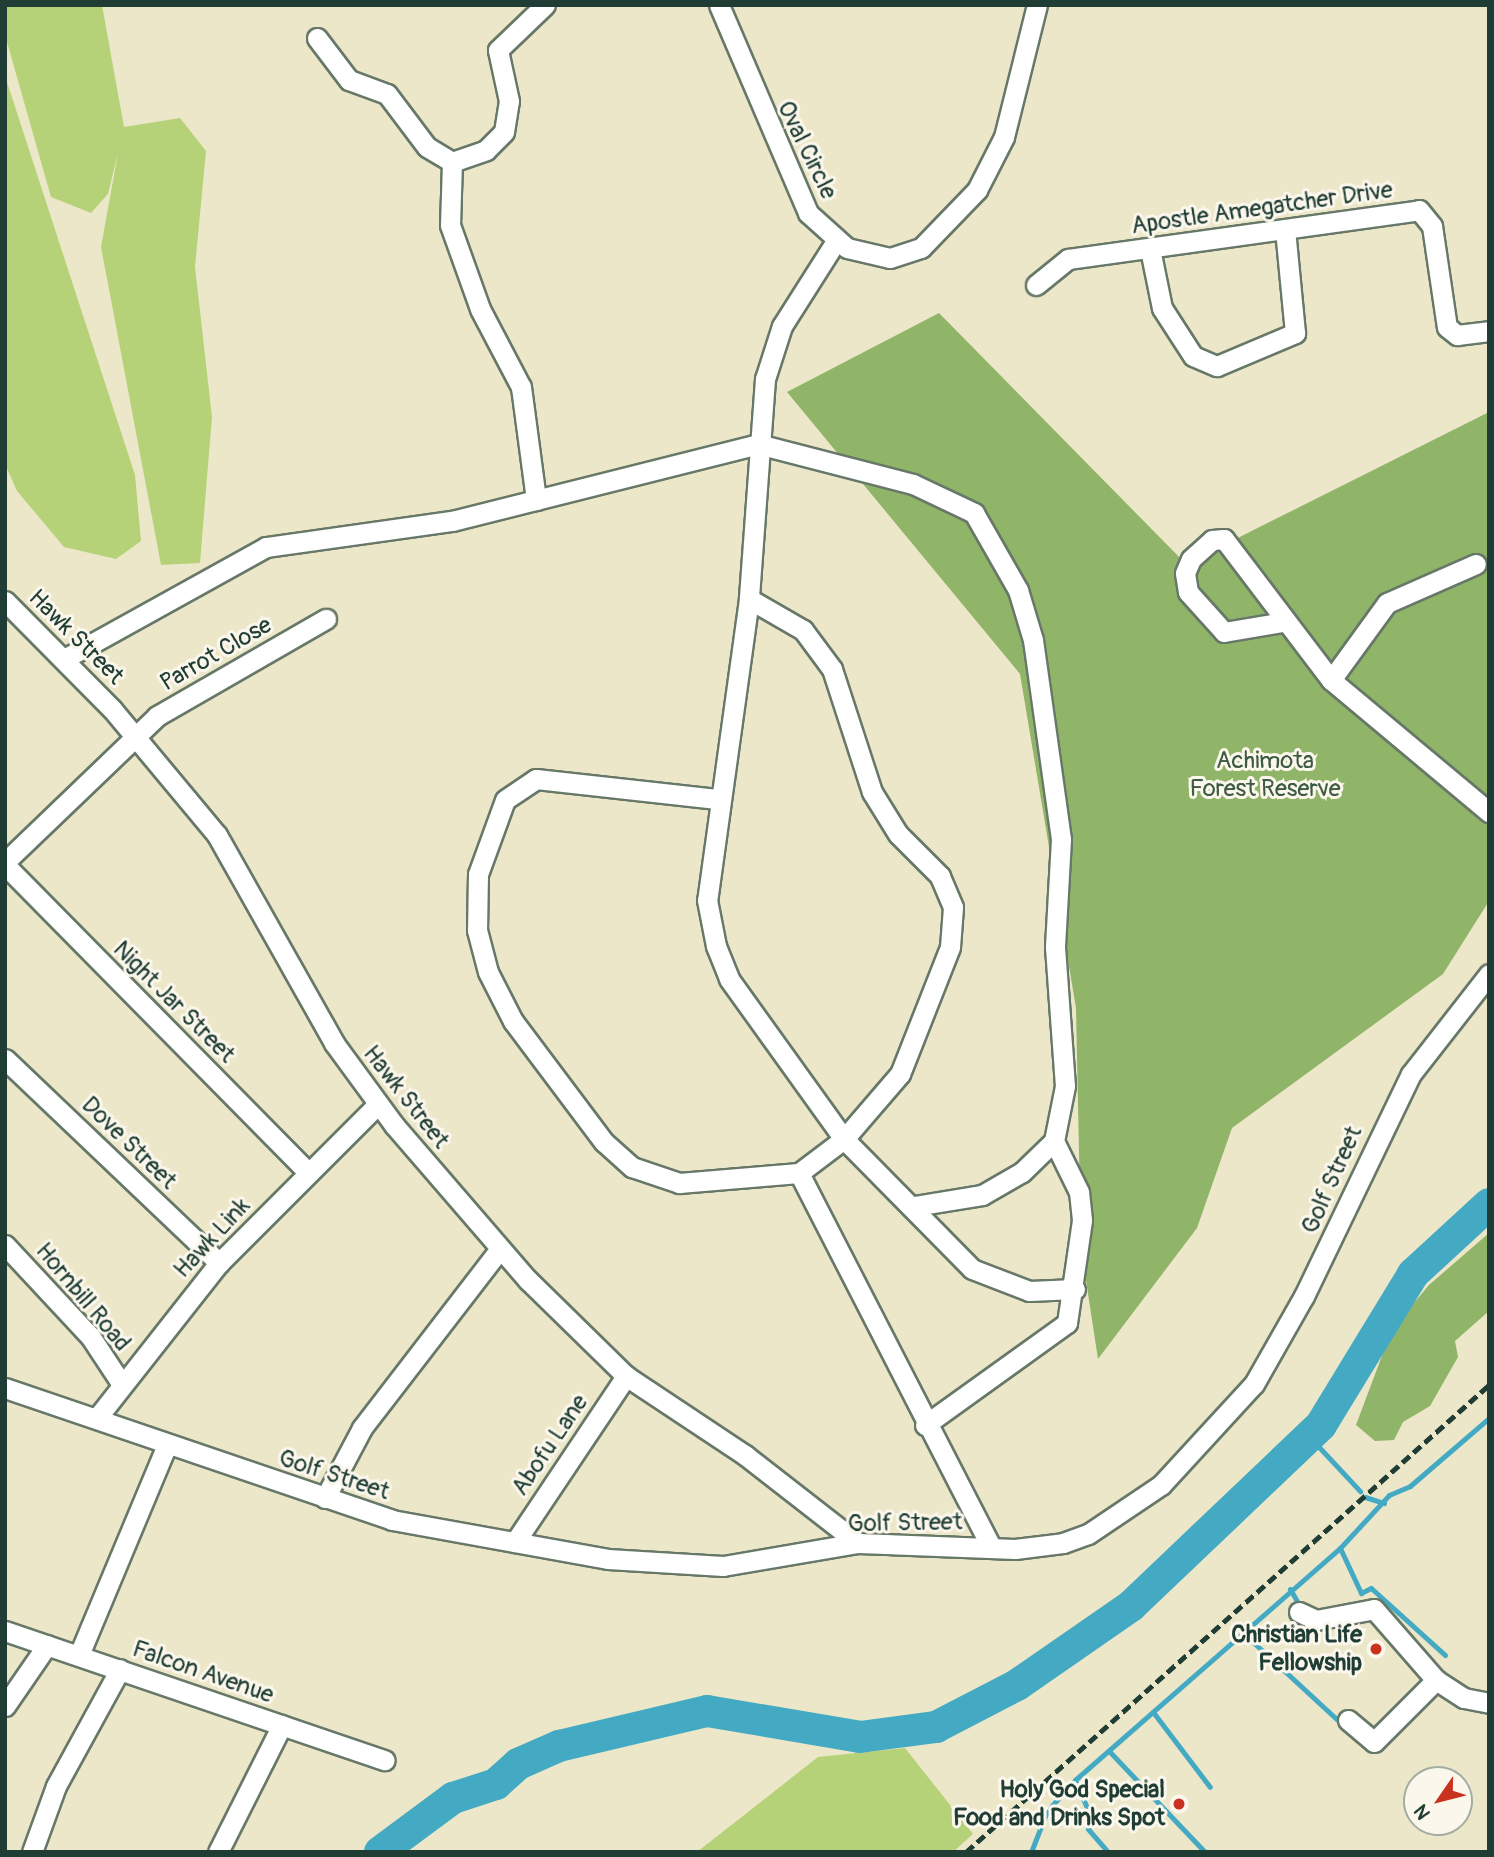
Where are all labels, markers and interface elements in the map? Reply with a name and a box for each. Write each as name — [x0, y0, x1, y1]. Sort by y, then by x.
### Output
street label: Oval Circle — [771, 96, 843, 204]
street label: Apostle Amegatcher Drive — [1129, 175, 1395, 241]
street label: Hawk Street — [22, 583, 130, 691]
street label: Parrot Close — [155, 611, 277, 697]
park label: Achimota Forest Reserve — [1189, 747, 1341, 803]
street label: Night Jar Street — [107, 935, 241, 1069]
street label: Hawk Street — [357, 1040, 455, 1154]
street label: Dove Street — [76, 1091, 182, 1195]
street label: Golf Street — [1296, 1122, 1368, 1238]
street label: Hawk Link — [168, 1192, 256, 1284]
street label: Hornbill Road — [29, 1237, 137, 1357]
street label: Abofu Lane — [506, 1389, 594, 1501]
street label: Golf Street — [275, 1444, 393, 1506]
street label: Golf Street — [847, 1508, 963, 1538]
place label: Christian Life Fellowship — [1231, 1621, 1362, 1677]
street label: Falcon Avenue — [129, 1634, 277, 1710]
marker: Christian Life Fellowship — [1368, 1641, 1384, 1657]
north arrow — [1403, 1766, 1473, 1836]
place label: Holy God Special Food and Drinks Spot — [953, 1776, 1165, 1832]
marker: Holy God Special Food and Drinks Spot — [1171, 1796, 1187, 1812]
text: N — [1409, 1800, 1436, 1824]

